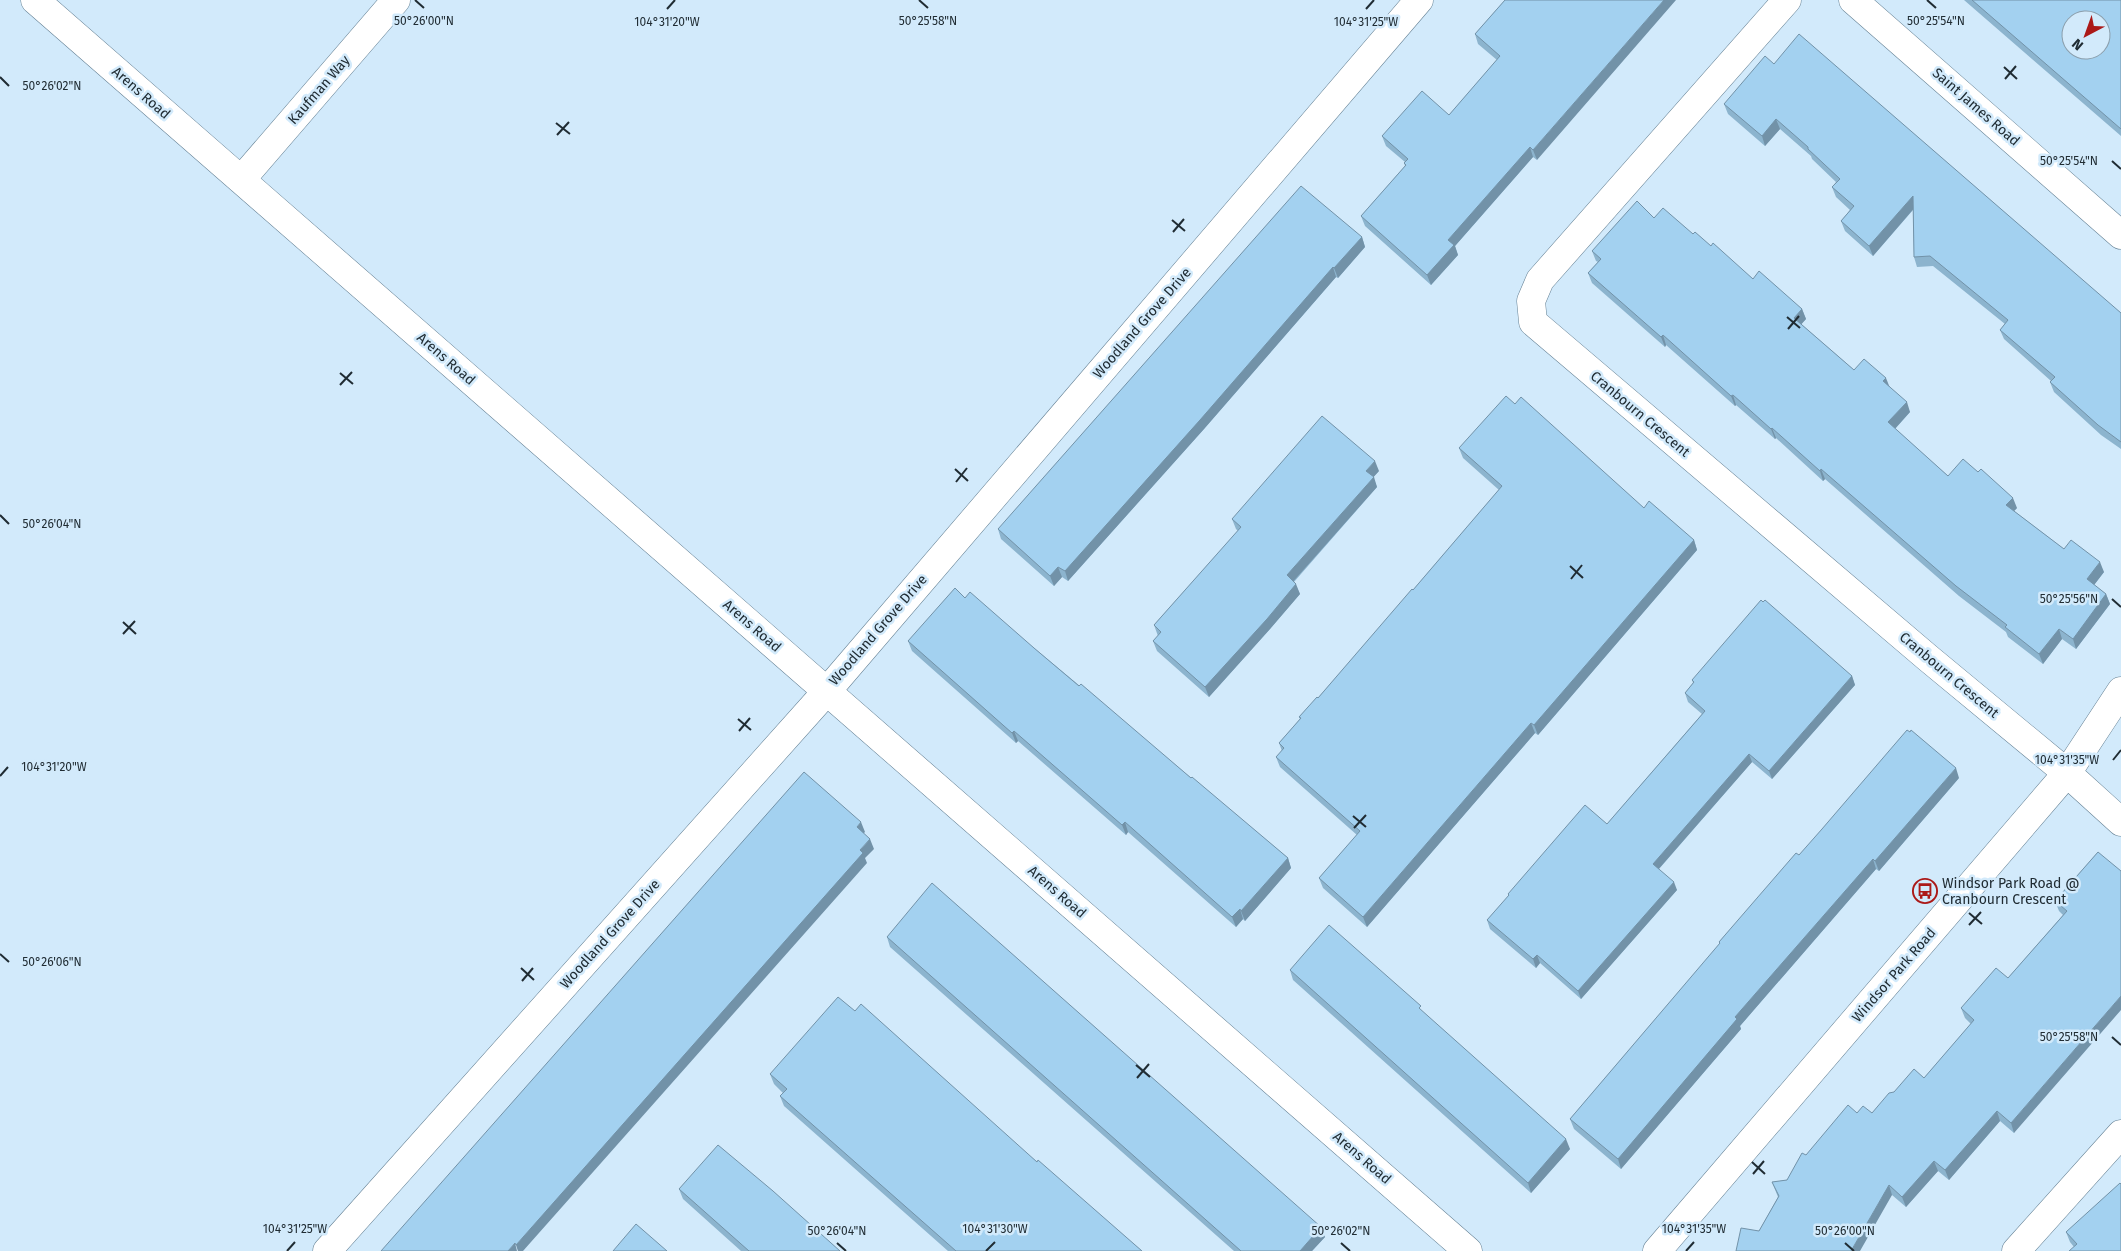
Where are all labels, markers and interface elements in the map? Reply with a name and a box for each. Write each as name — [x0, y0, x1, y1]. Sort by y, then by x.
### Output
north arrow — [2061, 10, 2111, 60]
text: 50°26'00"N — [394, 14, 454, 28]
text: 50°25'58"N — [899, 14, 957, 28]
text: 50°25'54"N — [1907, 14, 1965, 28]
text: 104°31'20"W — [634, 15, 700, 29]
text: 104°31'25"W — [1334, 15, 1398, 29]
text: N — [2069, 35, 2087, 54]
street label: Kaufman Way — [285, 52, 354, 128]
street label: Arens Road — [108, 63, 174, 123]
street label: Saint James Road — [1929, 64, 2023, 150]
text: 50°26'02"N — [22, 79, 82, 93]
text: 50°25'54"N — [2040, 154, 2098, 168]
street label: Woodland Grove Drive — [1089, 264, 1195, 382]
street label: Arens Road — [413, 329, 479, 389]
street label: Cranbourn Crescent — [1587, 368, 1694, 461]
text: 50°26'04"N — [22, 517, 82, 531]
street label: Woodland Grove Drive — [825, 571, 931, 689]
text: 50°25'56"N — [2040, 592, 2098, 606]
street label: Arens Road — [719, 596, 785, 656]
street label: Cranbourn Crescent — [1896, 629, 2003, 722]
text: 104°31'35"W — [2035, 753, 2099, 767]
text: 104°31'20"W — [21, 760, 87, 774]
street label: Arens Road — [1024, 862, 1090, 922]
place label: Windsor Park Road @ Cranbourn Crescent — [1942, 875, 2079, 908]
street label: Woodland Grove Drive — [556, 876, 664, 992]
bus stop icon: Windsor Park Road @ Cranbourn Crescent — [1912, 878, 1938, 904]
street label: Windsor Park Road — [1848, 924, 1940, 1026]
text: 50°26'06"N — [22, 955, 82, 969]
text: 50°25'58"N — [2040, 1030, 2098, 1044]
street label: Arens Road — [1329, 1128, 1395, 1188]
text: 104°31'25"W — [263, 1222, 327, 1236]
text: 104°31'30"W — [962, 1222, 1028, 1236]
text: 104°31'35"W — [1662, 1222, 1726, 1236]
text: 50°26'04"N — [807, 1224, 867, 1238]
text: 50°26'02"N — [1311, 1224, 1371, 1238]
text: 50°26'00"N — [1815, 1224, 1875, 1238]

